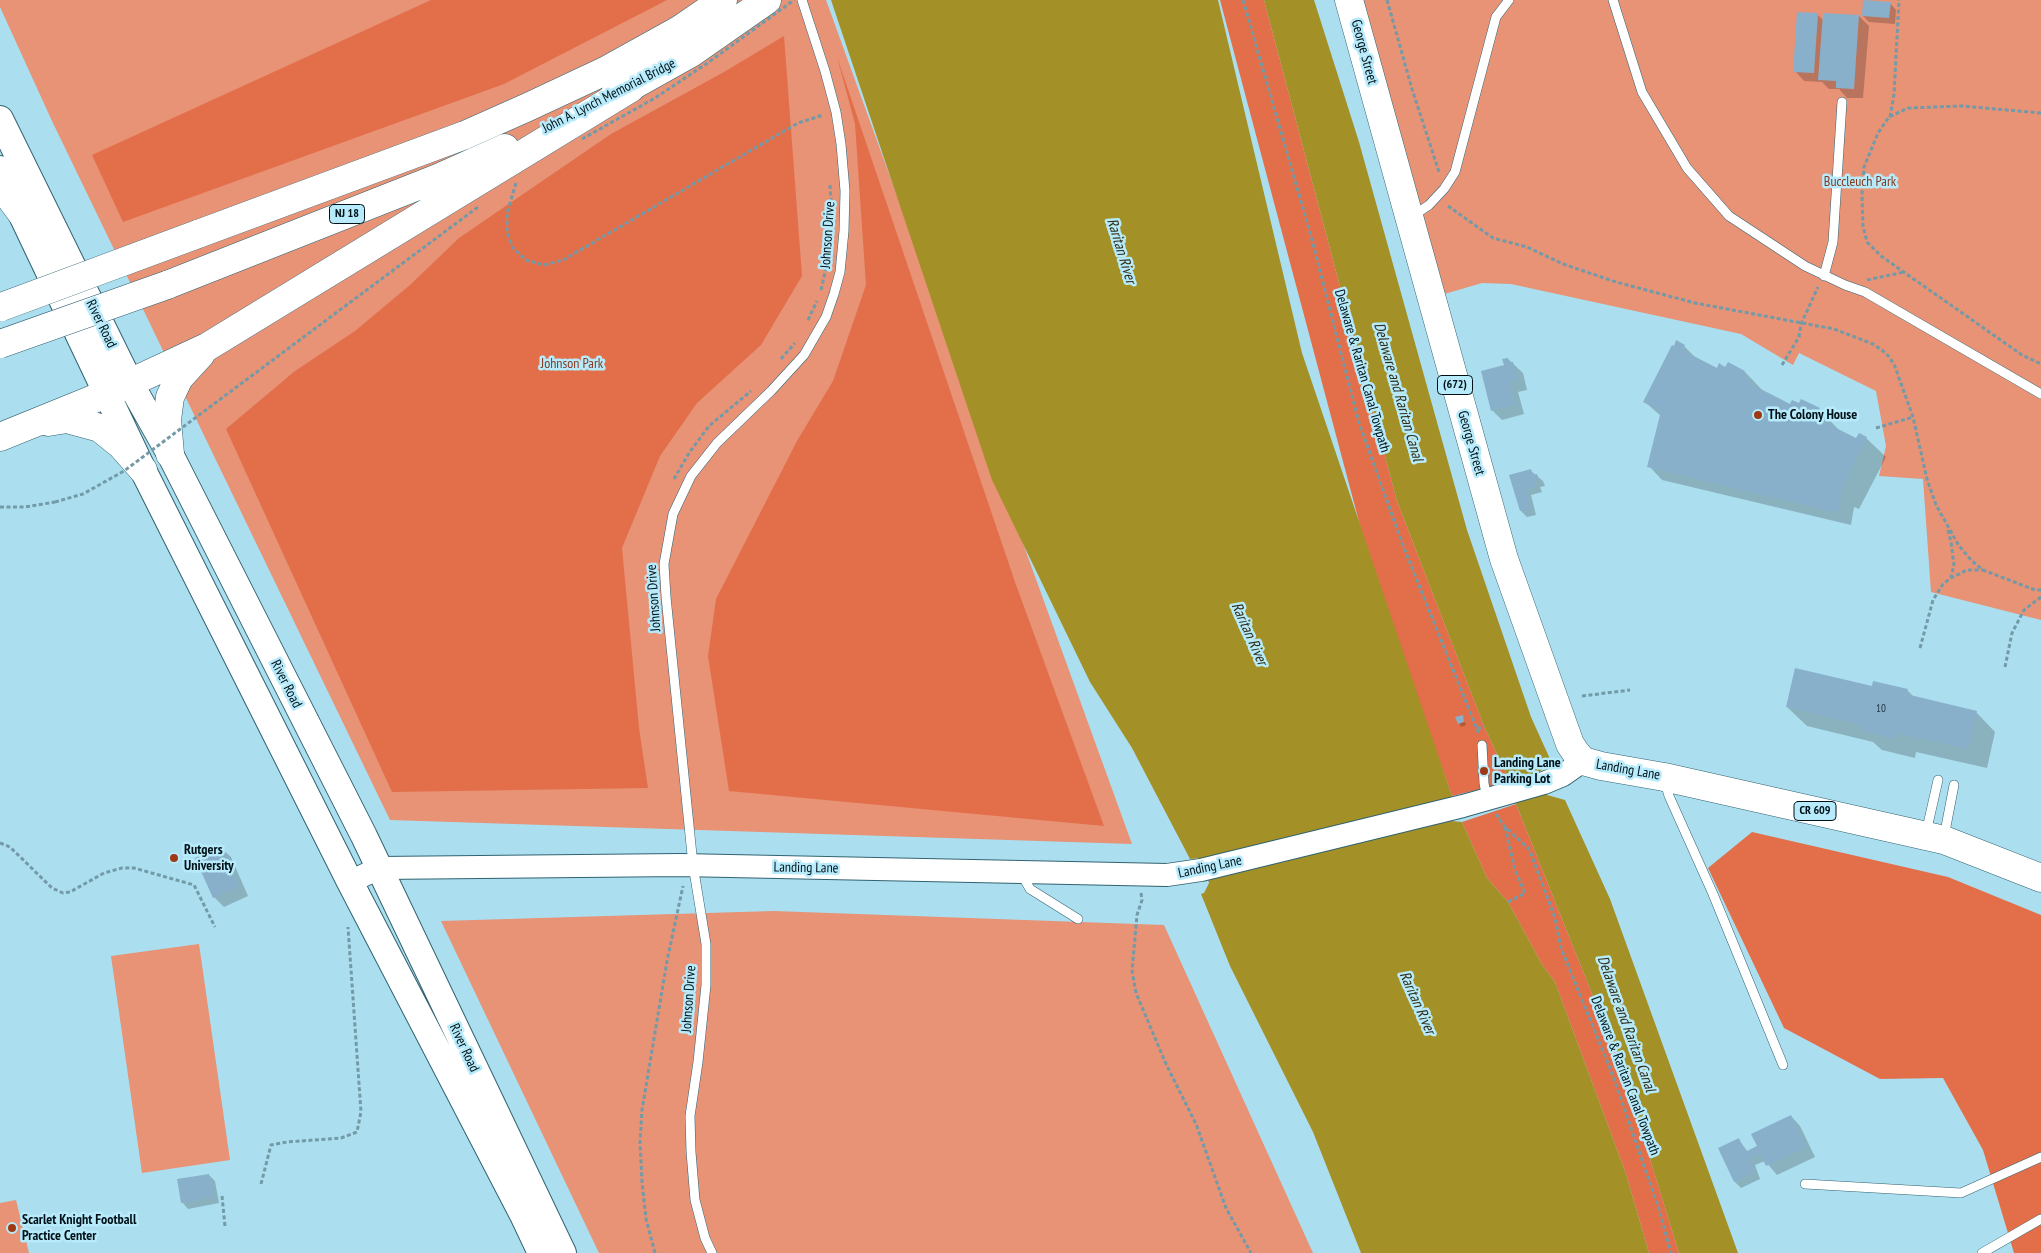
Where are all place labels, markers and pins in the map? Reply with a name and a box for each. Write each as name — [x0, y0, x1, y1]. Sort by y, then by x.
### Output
place label: The Colony House — [1768, 407, 1857, 423]
marker: The Colony House — [1752, 409, 1764, 421]
place label: Landing Lane Parking Lot — [1494, 755, 1561, 788]
marker: Landing Lane Parking Lot — [1478, 765, 1490, 777]
place label: Rutgers University — [184, 842, 234, 874]
marker: Rutgers University — [168, 852, 180, 864]
place label: Scarlet Knight Football Practice Center — [22, 1212, 136, 1244]
marker: Scarlet Knight Football Practice Center — [6, 1222, 18, 1234]

